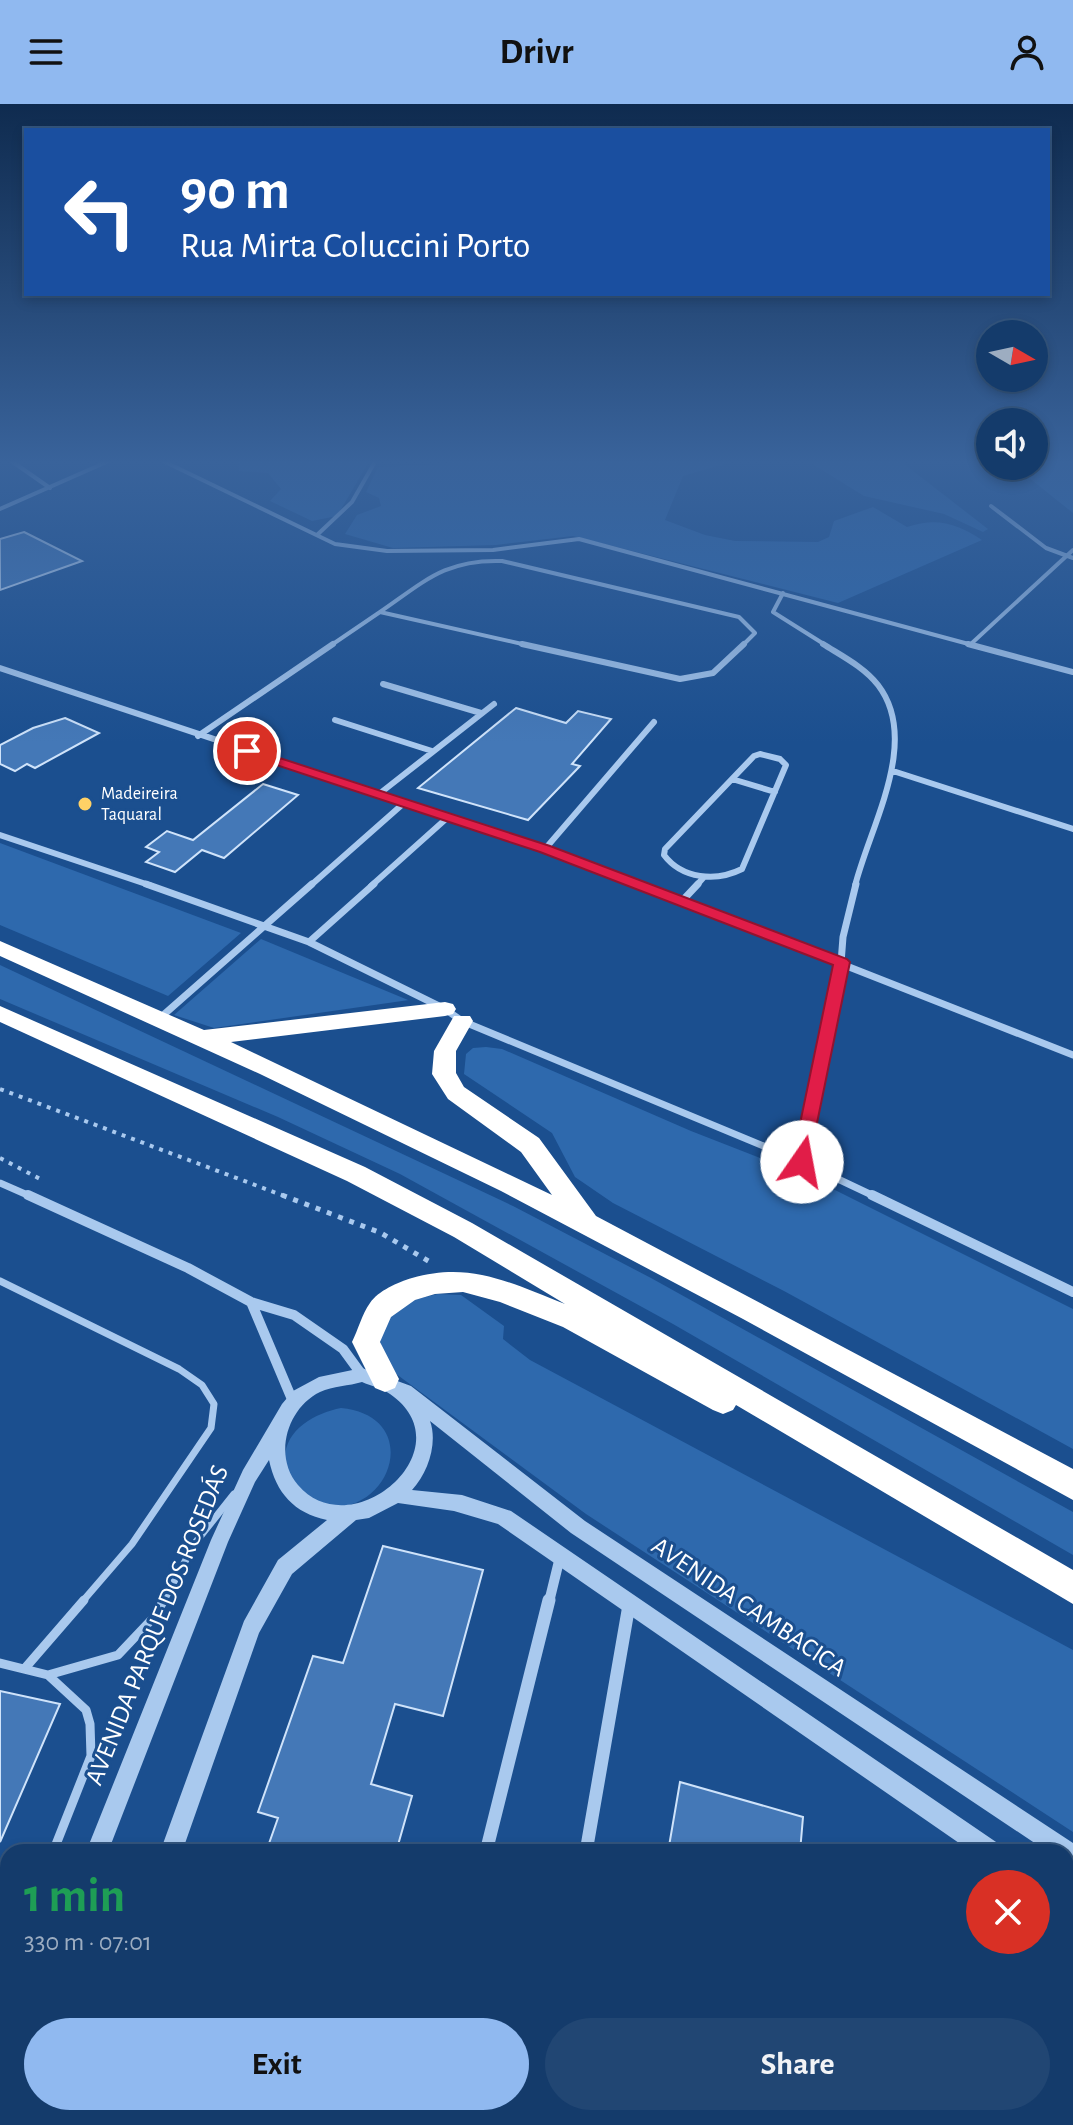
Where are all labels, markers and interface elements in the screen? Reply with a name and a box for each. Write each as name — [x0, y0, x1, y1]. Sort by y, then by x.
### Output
icon: menu — [24, 30, 68, 74]
icon: person — [1005, 30, 1049, 74]
text: Drivr — [500, 34, 573, 70]
icon: left — [48, 160, 152, 264]
text: 90 m — [180, 163, 290, 219]
text: Rua Mirta Coluccini Porto — [180, 228, 530, 264]
north arrow — [976, 320, 1048, 392]
map controls — [976, 320, 1048, 480]
button: sound — [976, 408, 1048, 480]
pin — [213, 717, 281, 785]
icon: arrive — [225, 729, 269, 773]
place label: Madeireira Taquaral — [101, 785, 178, 824]
marker: Madeireira Taquaral — [76, 795, 94, 813]
position arrow — [760, 1120, 844, 1204]
street label: AVENIDA PARQUE DOS ROSEDÁS — [79, 1461, 233, 1789]
street label: AVENIDA CAMBACICA — [647, 1532, 851, 1682]
button: close — [966, 1870, 1050, 1954]
text: 1 min — [24, 1873, 125, 1921]
text: 330 m · 07:01 — [24, 1929, 152, 1955]
button: Exit — [24, 2018, 529, 2110]
button: Share — [545, 2018, 1050, 2110]

